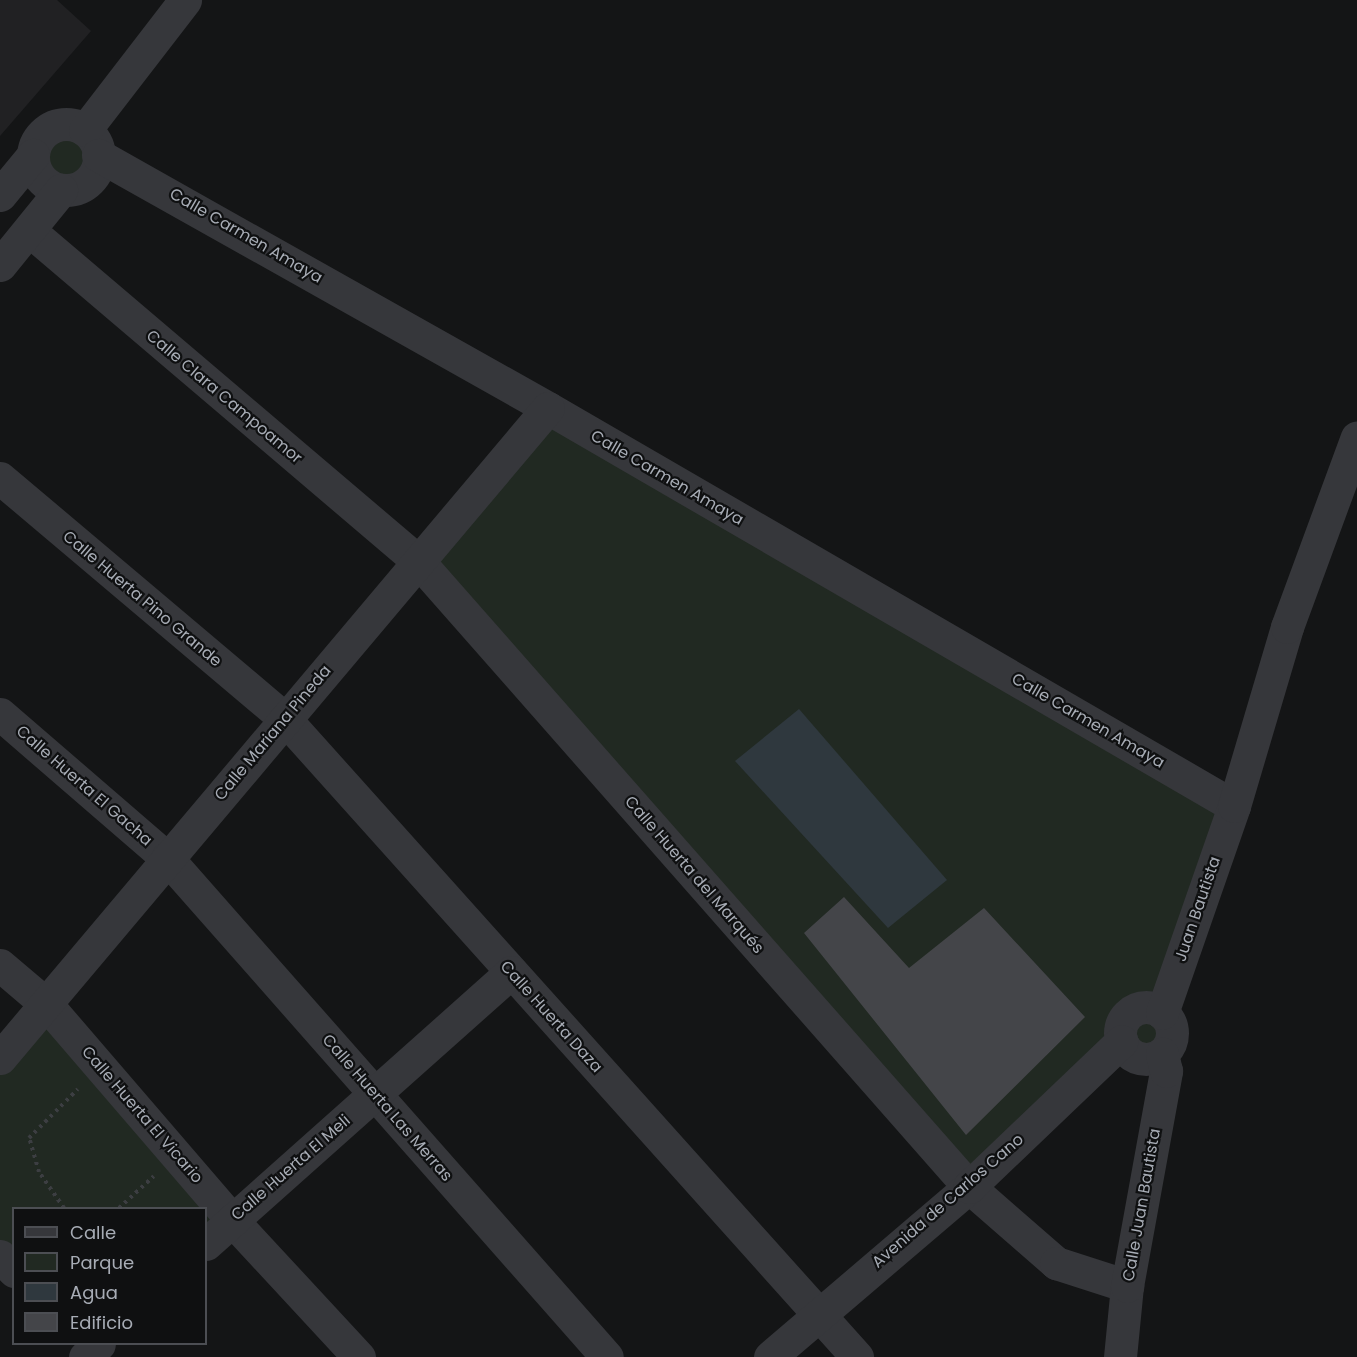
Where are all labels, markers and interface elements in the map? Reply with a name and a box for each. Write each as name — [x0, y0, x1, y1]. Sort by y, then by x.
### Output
street label: Calle Carmen Amaya — [166, 184, 326, 288]
street label: Calle Clara Campoamor — [142, 326, 306, 468]
street label: Calle Carmen Amaya — [587, 426, 747, 530]
street label: Calle Huerta Pino Grande — [59, 527, 225, 671]
street label: Calle Mariana Pineda — [211, 661, 335, 805]
street label: Calle Carmen Amaya — [1008, 669, 1168, 773]
street label: Calle Huerta El Gacha — [12, 722, 156, 850]
street label: Calle Huerta del Marqués — [620, 792, 768, 958]
street label: Juan Bautista — [1171, 854, 1225, 964]
street label: Calle Huerta Daza — [496, 957, 606, 1077]
street label: Calle Huerta Las Merras — [318, 1031, 456, 1185]
street label: Calle Huerta El Vicario — [77, 1043, 207, 1187]
street label: Calle Huerta El Meli — [228, 1111, 354, 1225]
street label: Calle Juan Bautista — [1119, 1127, 1165, 1283]
street label: Avenida de Carlos Cano — [868, 1130, 1028, 1272]
legend — [12, 1207, 207, 1345]
text: Calle — [70, 1220, 116, 1245]
text: Parque — [70, 1250, 134, 1275]
text: Agua — [70, 1280, 118, 1305]
text: Edificio — [70, 1310, 133, 1335]

